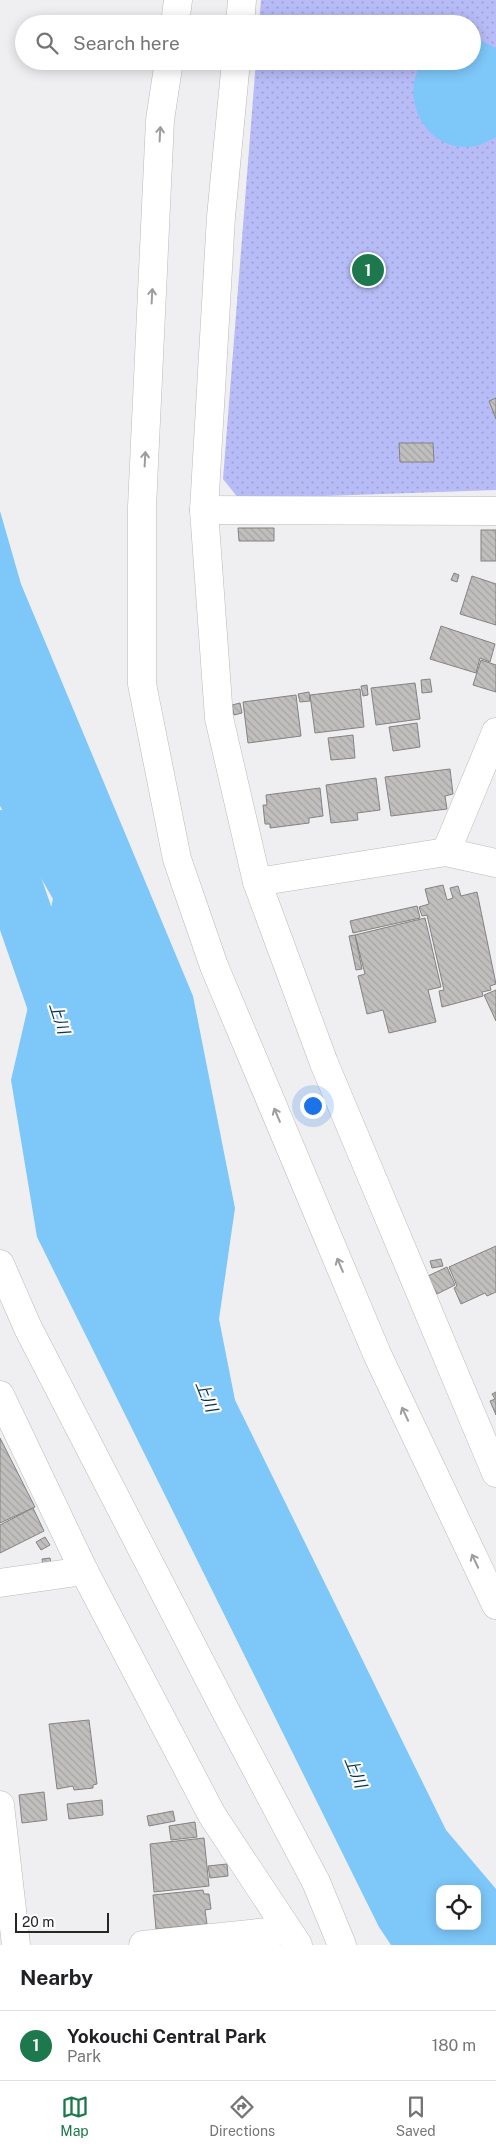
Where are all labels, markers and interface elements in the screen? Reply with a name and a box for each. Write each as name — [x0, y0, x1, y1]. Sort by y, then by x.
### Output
search box — [15, 15, 481, 70]
icon: search — [33, 29, 61, 57]
text: Search here — [73, 32, 180, 54]
one-way arrow — [155, 126, 164, 142]
pin: 1 — [352, 251, 384, 289]
one-way arrow — [148, 289, 157, 305]
one-way arrow — [140, 451, 149, 467]
water label: 上川 — [46, 1000, 74, 1038]
your location — [300, 1093, 326, 1119]
one-way arrow — [271, 1108, 281, 1123]
one-way arrow — [334, 1258, 344, 1273]
water label: 上川 — [192, 1378, 222, 1416]
one-way arrow — [400, 1407, 409, 1422]
one-way arrow — [470, 1553, 480, 1568]
water label: 上川 — [341, 1754, 371, 1792]
map controls — [436, 1885, 481, 1930]
button: locate — [436, 1885, 481, 1930]
scale bar — [15, 1910, 109, 1933]
text: 20 m — [22, 1914, 54, 1930]
text: Nearby — [20, 1965, 93, 1990]
text: Yokouchi Central Park — [67, 2025, 267, 2047]
text: 1 — [33, 2036, 39, 2055]
text: 180 m — [432, 2036, 476, 2055]
text: Park — [67, 2047, 101, 2066]
tab: Map — [60, 2093, 89, 2139]
tab: Directions — [209, 2093, 275, 2139]
tab: Saved — [396, 2093, 436, 2139]

